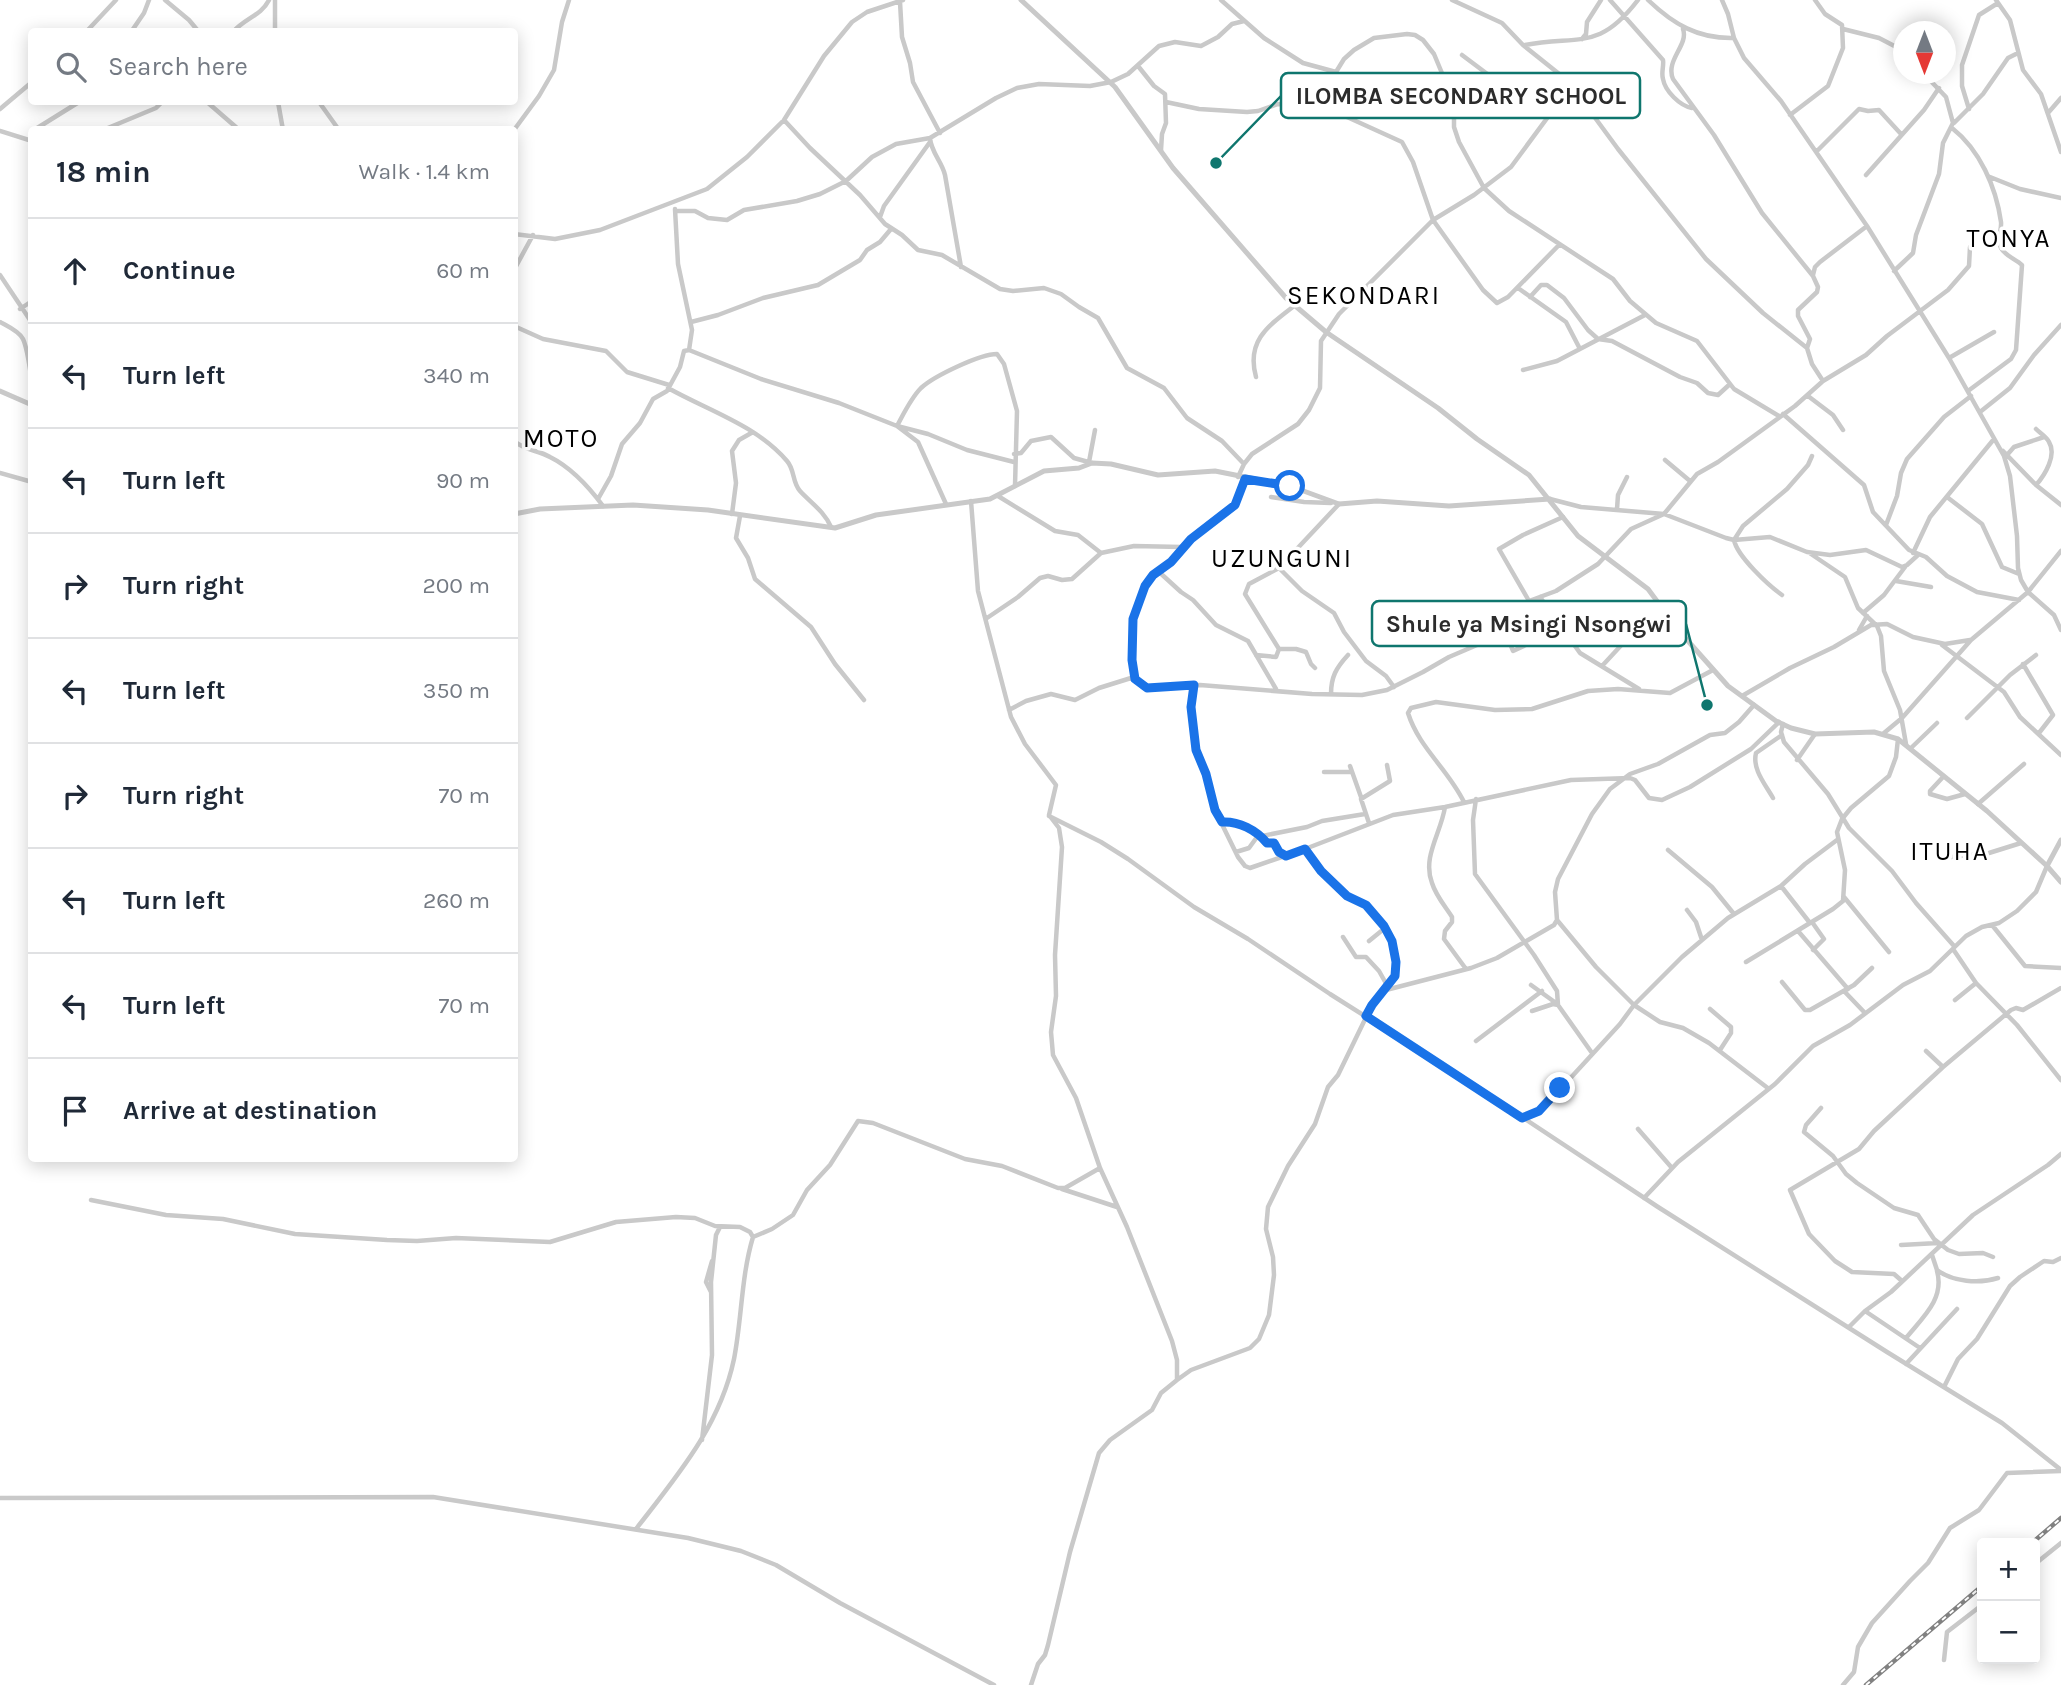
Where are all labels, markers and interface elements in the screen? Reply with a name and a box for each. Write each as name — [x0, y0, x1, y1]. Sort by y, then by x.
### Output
north arrow — [1893, 21, 1956, 84]
search box — [28, 28, 518, 105]
icon: search — [52, 48, 90, 86]
text: Search here — [108, 51, 248, 82]
callout: ILOMBA SECONDARY SCHOOL — [1281, 73, 1640, 118]
text: ILOMBA SECONDARY SCHOOL — [1296, 82, 1626, 110]
text: 18 min — [56, 154, 151, 190]
text: Walk · 1.4 km — [359, 158, 490, 185]
district label: TONYA — [1967, 223, 2051, 254]
icon: ahead — [56, 252, 94, 290]
text: Continue — [123, 255, 235, 286]
text: 60 m — [436, 257, 490, 284]
district label: SEKONDARI — [1287, 280, 1441, 311]
icon: left — [56, 357, 94, 395]
text: Turn left — [123, 360, 225, 391]
text: 340 m — [423, 362, 490, 389]
district label: MOTO — [523, 423, 599, 454]
icon: left — [56, 462, 94, 500]
text: Turn left — [123, 465, 225, 496]
text: 90 m — [436, 467, 490, 494]
route start — [1274, 470, 1305, 501]
district label: UZUNGUNI — [1211, 543, 1353, 574]
icon: right — [56, 567, 94, 605]
text: Turn right — [123, 570, 244, 601]
text: 200 m — [422, 572, 490, 599]
callout: Shule ya Msingi Nsongwi — [1372, 601, 1686, 646]
text: Shule ya Msingi Nsongwi — [1386, 610, 1672, 638]
icon: left — [56, 672, 94, 710]
text: Turn left — [123, 675, 225, 706]
text: 350 m — [423, 677, 490, 704]
icon: right — [56, 777, 94, 815]
text: Turn right — [123, 780, 244, 811]
text: 70 m — [439, 782, 490, 809]
district label: ITUHA — [1910, 836, 1990, 867]
icon: left — [56, 882, 94, 920]
text: Turn left — [123, 885, 225, 916]
text: 260 m — [423, 887, 490, 914]
icon: left — [56, 987, 94, 1025]
text: Turn left — [123, 990, 225, 1021]
text: 70 m — [439, 992, 490, 1019]
route end — [1544, 1072, 1575, 1103]
icon: arrive — [56, 1092, 94, 1130]
text: Arrive at destination — [123, 1095, 377, 1126]
map controls — [1977, 1538, 2040, 1664]
button: + — [1977, 1538, 2040, 1601]
button: − — [1977, 1601, 2040, 1664]

